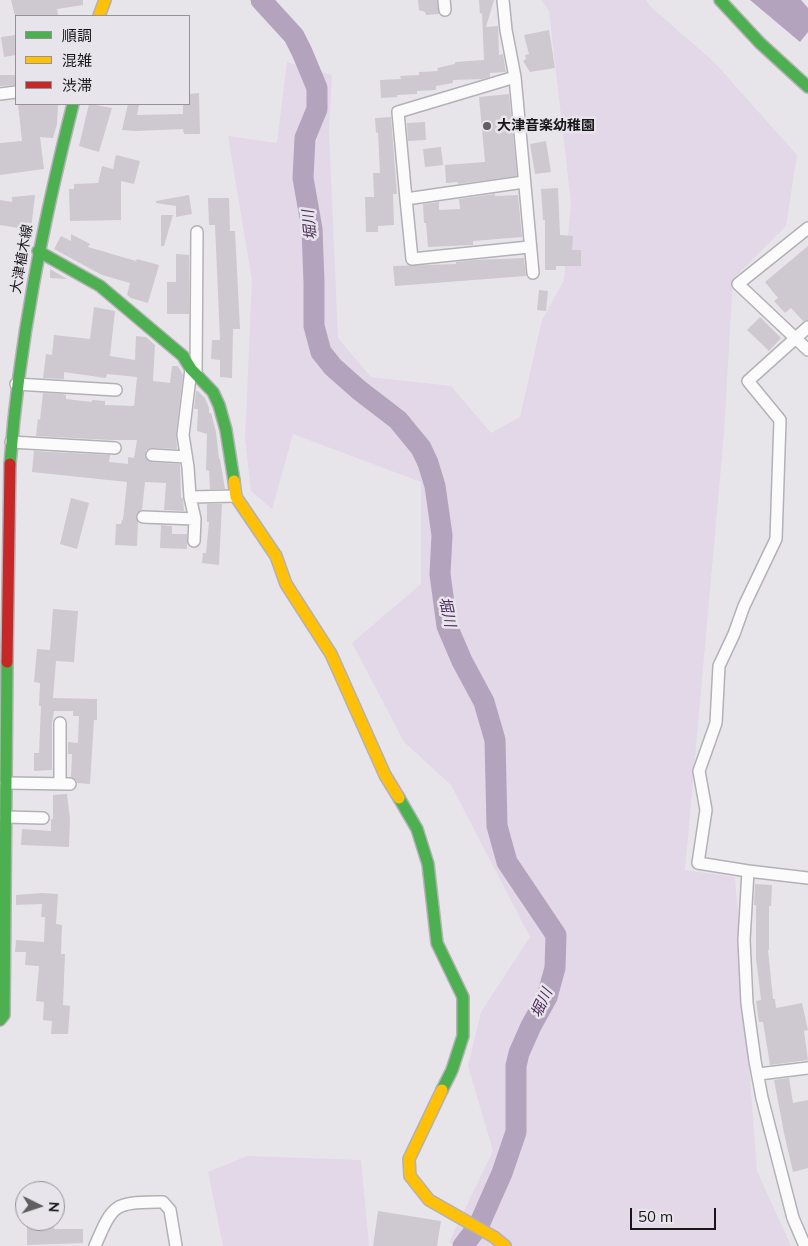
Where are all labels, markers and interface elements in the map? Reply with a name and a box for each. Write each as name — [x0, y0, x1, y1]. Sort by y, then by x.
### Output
legend — [15, 15, 190, 105]
text: 順調 — [62, 26, 92, 45]
text: 混雑 — [62, 51, 92, 70]
text: 渋滞 — [62, 76, 92, 95]
place label: 大津音楽幼稚園 — [497, 118, 595, 134]
marker: 大津音楽幼稚園 — [481, 120, 493, 132]
water label: 堀川 — [299, 209, 321, 241]
street label: 大津植木線 — [8, 223, 36, 295]
water label: 堀川 — [435, 595, 459, 629]
water label: 堀川 — [528, 986, 556, 1020]
north arrow — [15, 1181, 65, 1231]
scale bar — [633, 1198, 719, 1230]
text: N — [45, 1201, 63, 1213]
text: 50 m — [638, 1207, 673, 1226]

